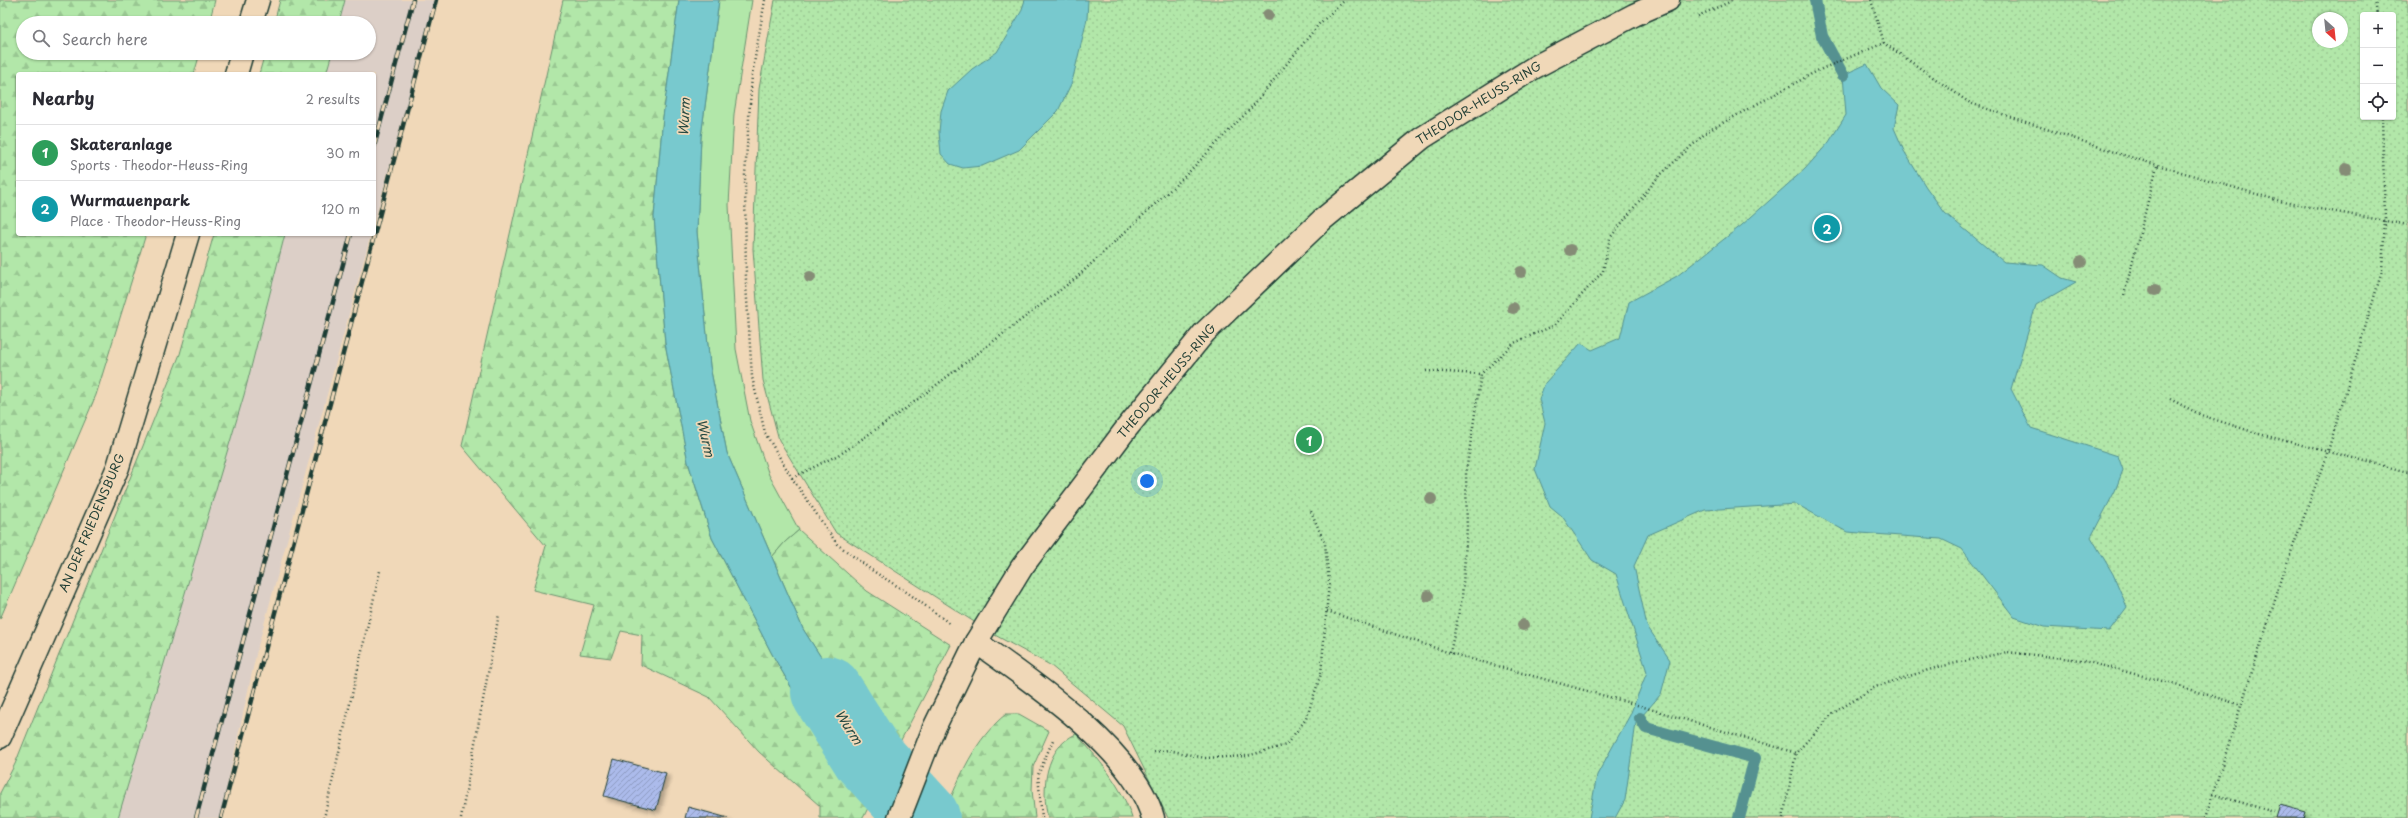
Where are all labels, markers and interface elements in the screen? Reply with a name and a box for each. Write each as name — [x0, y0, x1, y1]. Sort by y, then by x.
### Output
north arrow — [2312, 12, 2348, 48]
map controls — [2360, 12, 2396, 120]
button: + — [2360, 12, 2396, 48]
search box — [16, 16, 376, 60]
icon: search — [30, 27, 52, 49]
text: Search here — [62, 27, 148, 50]
button: − — [2360, 48, 2396, 84]
street label: THEODOR-HEUSS-RING — [1412, 56, 1545, 148]
button: locate — [2360, 84, 2396, 120]
text: Nearby — [32, 85, 94, 111]
text: 2 results — [306, 89, 360, 108]
water label: Wurm — [673, 96, 694, 137]
text: Skateranlage — [70, 132, 172, 155]
text: 1 — [42, 143, 48, 162]
text: 30 m — [326, 143, 360, 162]
text: Sports · Theodor-Heuss-Ring — [70, 155, 248, 174]
text: Wurmauenpark — [70, 188, 190, 211]
text: 2 — [40, 199, 50, 218]
text: 120 m — [321, 199, 360, 218]
text: Place · Theodor-Heuss-Ring — [70, 211, 241, 230]
pin: 2 — [1814, 213, 1840, 243]
street label: THEODOR-HEUSS-RING — [1113, 319, 1220, 442]
water label: Wurm — [693, 417, 720, 460]
pin: 1 — [1296, 425, 1322, 455]
street label: AN DER FRIEDENSBURG — [54, 450, 129, 595]
your location — [1137, 471, 1157, 491]
water label: Wurm — [831, 706, 868, 749]

